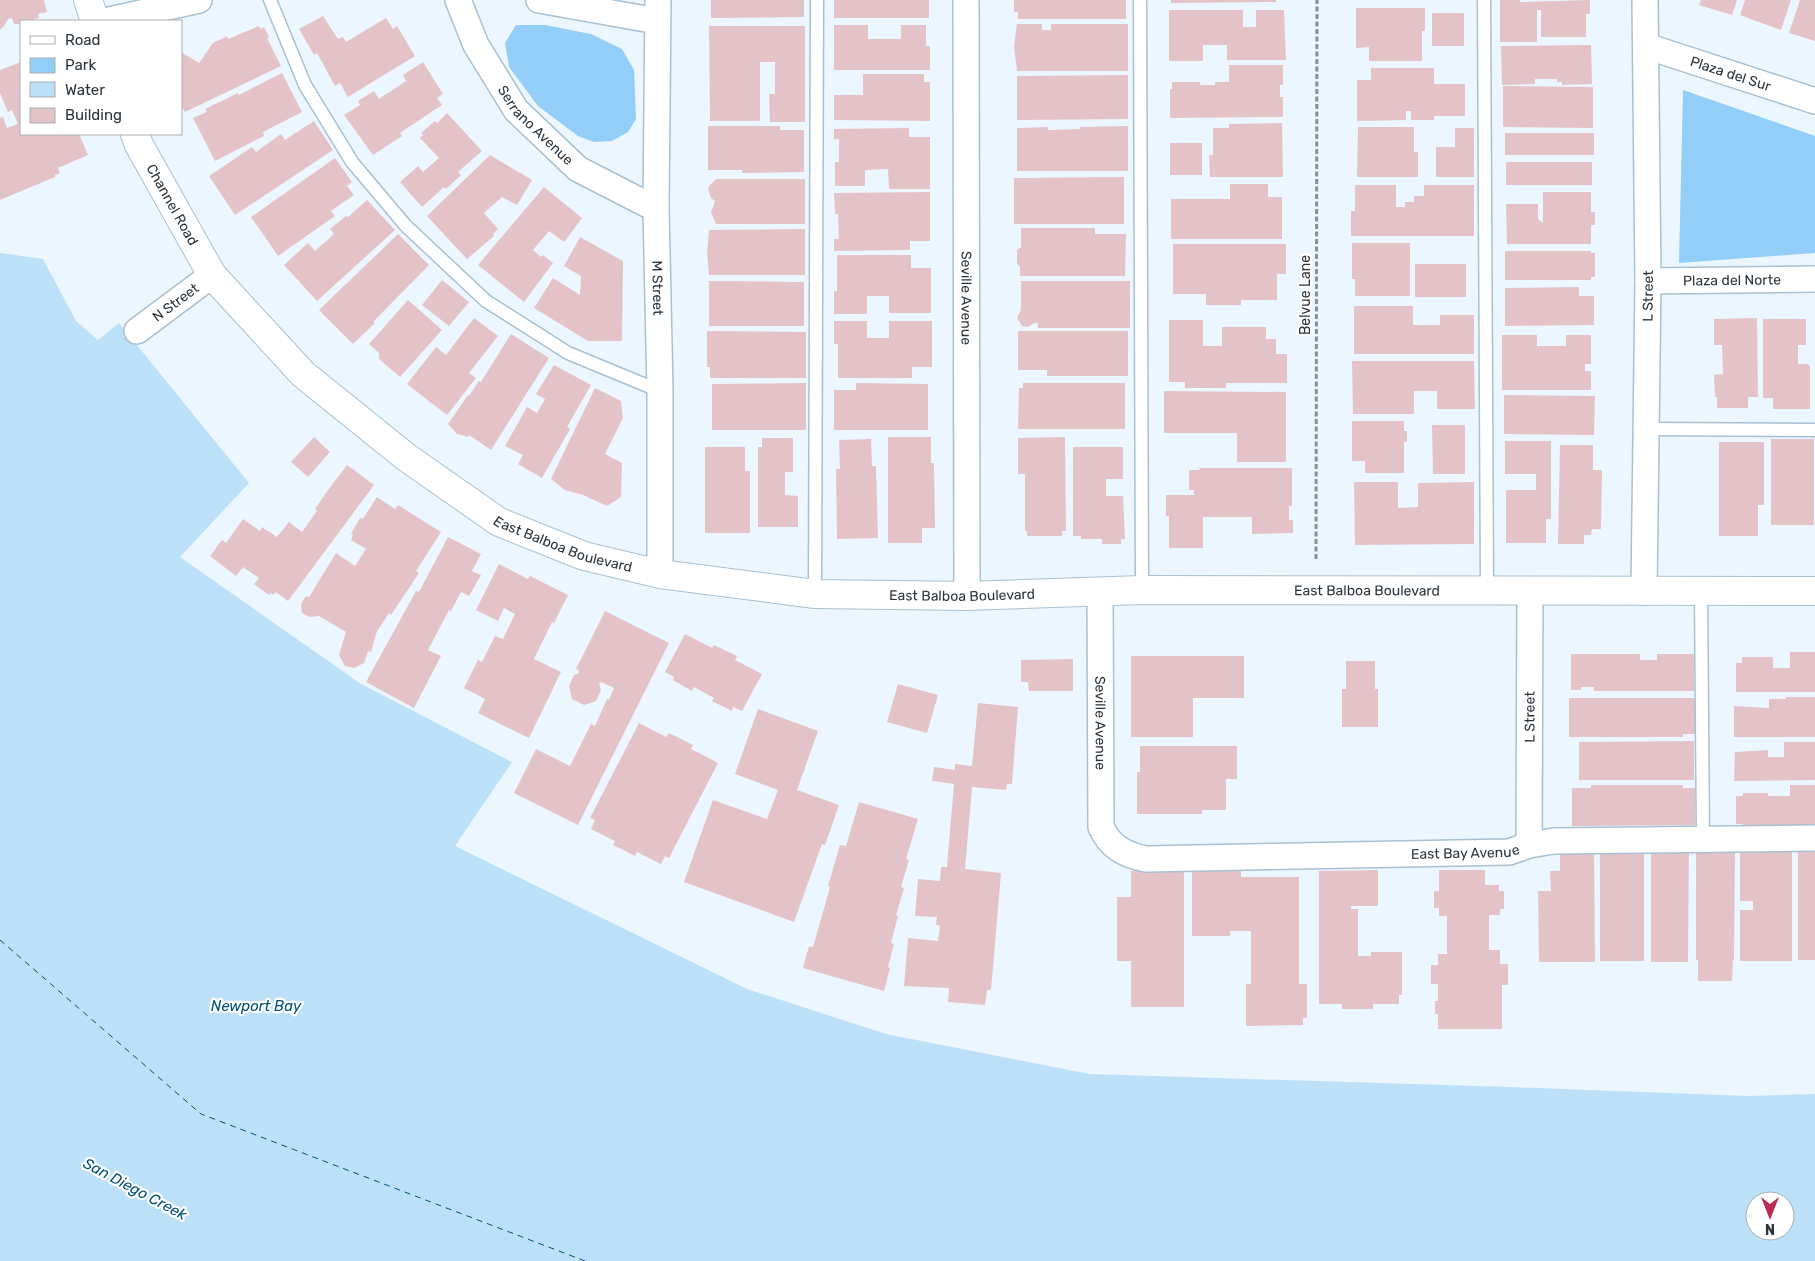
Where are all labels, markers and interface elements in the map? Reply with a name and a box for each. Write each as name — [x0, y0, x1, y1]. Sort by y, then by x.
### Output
legend — [20, 20, 182, 135]
text: Road — [65, 31, 101, 49]
street label: Plaza del Sur — [1688, 52, 1774, 95]
text: Park — [65, 56, 96, 74]
text: Water — [65, 81, 105, 99]
street label: Serrano Avenue — [494, 82, 577, 169]
text: Building — [65, 106, 122, 124]
street label: Channel Road — [143, 161, 202, 248]
street label: Seville Avenue — [958, 251, 975, 345]
street label: Belvue Lane — [1297, 255, 1314, 335]
street label: M Street — [649, 260, 667, 316]
street label: L Street — [1639, 270, 1657, 322]
street label: Plaza del Norte — [1683, 271, 1781, 289]
street label: N Street — [149, 279, 202, 325]
street label: East Balboa Boulevard — [490, 512, 634, 576]
street label: East Balboa Boulevard — [1294, 582, 1440, 599]
street label: East Balboa Boulevard — [889, 585, 1035, 605]
street label: Seville Avenue — [1092, 676, 1109, 770]
street label: L Street — [1521, 691, 1538, 743]
street label: East Bay Avenue — [1411, 840, 1522, 862]
water label: Newport Bay — [211, 997, 302, 1015]
water label: San Diego Creek — [80, 1154, 190, 1224]
north arrow — [1745, 1191, 1795, 1241]
text: N — [1765, 1220, 1775, 1237]

